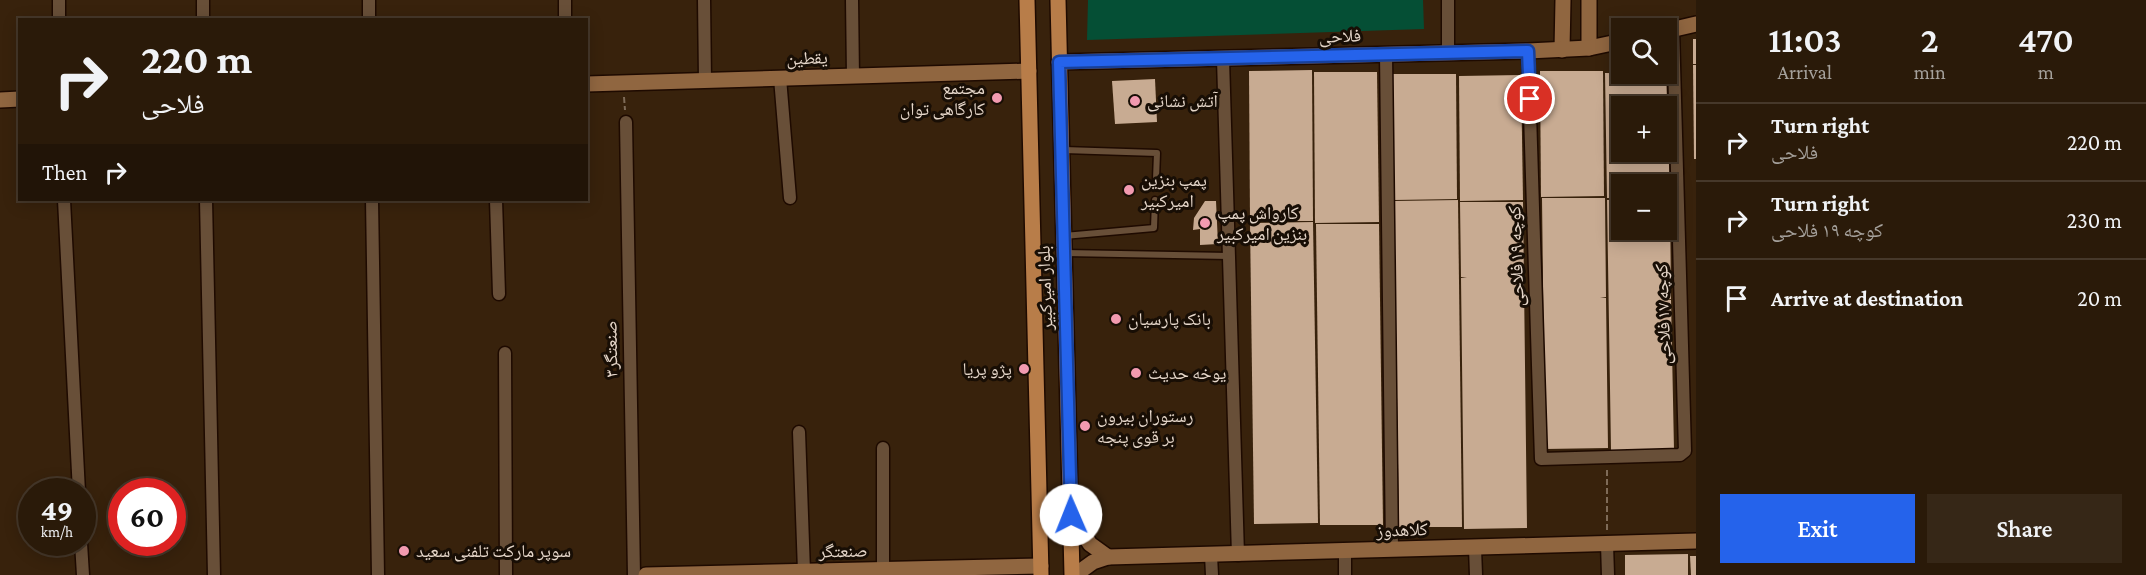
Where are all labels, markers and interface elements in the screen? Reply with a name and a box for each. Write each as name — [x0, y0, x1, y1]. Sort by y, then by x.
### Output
map controls — [1611, 18, 1677, 240]
button: search — [1611, 18, 1677, 84]
text: 11:03 — [1768, 20, 1841, 60]
text: 2 — [1921, 20, 1939, 60]
text: 470 — [2018, 20, 2074, 60]
street label: فلاحی — [1318, 25, 1362, 48]
text: 220 m — [141, 35, 252, 82]
icon: right — [42, 42, 120, 120]
street label: یقطین — [786, 47, 828, 70]
text: Arrival — [1778, 61, 1832, 83]
text: min — [1914, 61, 1946, 83]
text: m — [2038, 61, 2054, 83]
pin — [1504, 73, 1555, 124]
place label: مجتمع کارگاهی توان — [900, 78, 986, 120]
icon: arrive — [1513, 82, 1546, 115]
text: فلاحی — [141, 89, 205, 119]
marker: مجتمع کارگاهی توان — [990, 91, 1004, 105]
place label: آتش نشانی — [1147, 91, 1218, 112]
marker: آتش نشانی — [1128, 94, 1142, 108]
button: + — [1611, 96, 1677, 162]
text: Turn right — [1771, 113, 1869, 138]
icon: right — [1720, 126, 1753, 159]
text: 220 m — [2067, 130, 2122, 155]
text: فلاحی — [1771, 141, 1818, 163]
icon: right — [99, 156, 132, 189]
text: Then — [42, 160, 87, 185]
place label: پمپ بنزین امیرکبیر — [1140, 170, 1207, 212]
button: − — [1611, 174, 1677, 240]
marker: پمپ بنزین امیرکبیر — [1122, 183, 1136, 197]
text: Turn right — [1771, 191, 1869, 216]
place label: کارواش پمپ بنزین امیرکبیر — [1216, 203, 1307, 245]
icon: right — [1720, 204, 1753, 237]
street label: کوچه ۱۹ فلاحی — [1504, 205, 1529, 307]
text: 230 m — [2067, 208, 2122, 233]
marker: کارواش پمپ بنزین امیرکبیر — [1198, 216, 1212, 230]
text: کوچه ۱۹ فلاحی — [1771, 219, 1883, 241]
street label: بلوار امیرکبیر — [1034, 245, 1057, 332]
street label: کوچه ۱۷ فلاحی — [1651, 263, 1676, 365]
icon: arrive — [1720, 282, 1753, 315]
text: Arrive at destination — [1771, 286, 1963, 311]
text: 20 m — [2077, 286, 2122, 311]
place label: بانک پارسیان — [1128, 309, 1211, 330]
marker: بانک پارسیان — [1109, 312, 1123, 326]
street label: صنعتگر۳ — [601, 320, 621, 378]
place label: پژو پریا — [963, 359, 1012, 380]
marker: پژو پریا — [1017, 362, 1031, 376]
place label: یوخه حدیث — [1148, 363, 1226, 383]
marker: یوخه حدیث — [1129, 366, 1143, 380]
place label: رستوران بیرون بر قوی پنجه — [1097, 406, 1194, 448]
marker: رستوران بیرون بر قوی پنجه — [1078, 419, 1092, 433]
speed limit sign: 60 — [108, 478, 186, 556]
position arrow — [1039, 483, 1103, 547]
text: 49 — [41, 493, 73, 526]
button: Exit — [1720, 494, 1915, 563]
button: Share — [1927, 494, 2122, 563]
street label: کلاهدوز — [1375, 519, 1429, 541]
text: km/h — [41, 524, 73, 540]
place label: سوپر مارکت تلفنی سعید — [416, 541, 571, 562]
street label: صنعتگر — [817, 541, 868, 561]
marker: سوپر مارکت تلفنی سعید — [397, 544, 411, 558]

